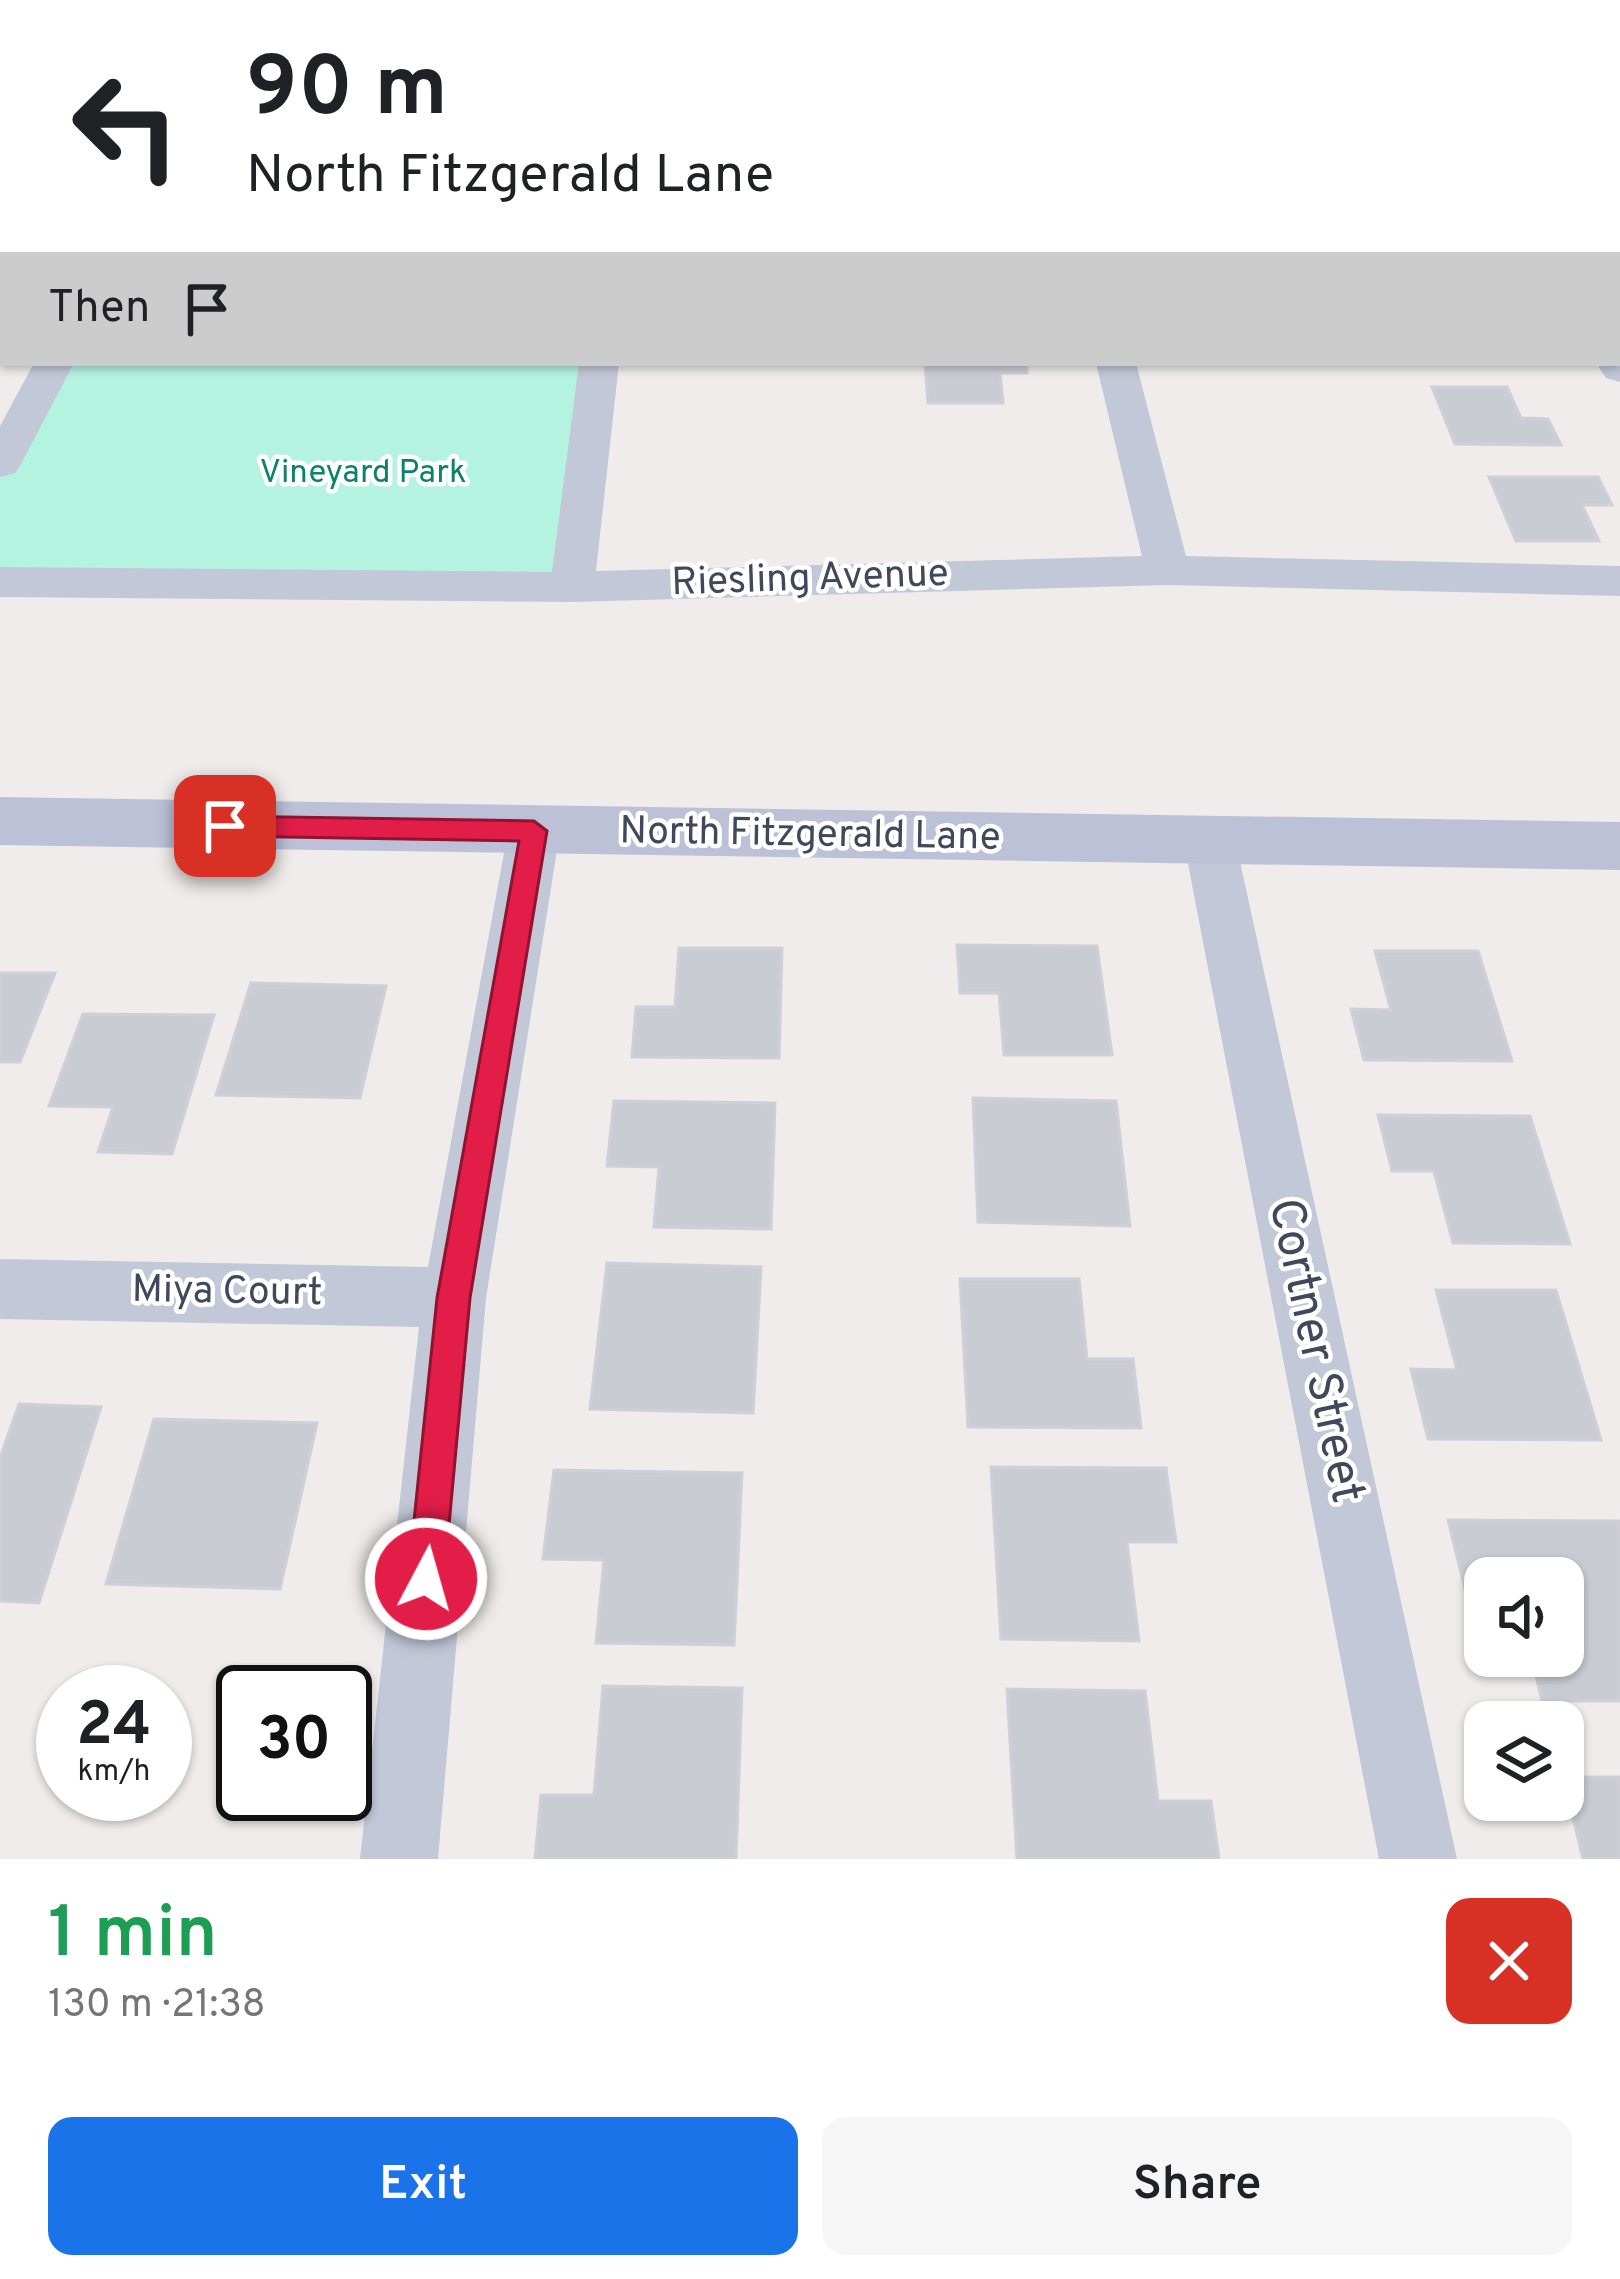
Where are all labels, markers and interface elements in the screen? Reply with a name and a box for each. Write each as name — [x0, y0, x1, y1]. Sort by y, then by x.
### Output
text: 90 m — [246, 39, 448, 145]
icon: left — [48, 48, 204, 204]
text: North Fitzgerald Lane — [246, 143, 774, 212]
icon: arrive — [174, 276, 240, 342]
text: Then — [48, 281, 150, 338]
park label: Vineyard Park — [259, 453, 467, 495]
street label: Riesling Avenue — [671, 551, 949, 609]
pin — [174, 775, 276, 877]
icon: arrive — [192, 793, 258, 859]
street label: North Fitzgerald Lane — [619, 808, 1001, 864]
street label: Cortner Street — [1252, 1193, 1376, 1509]
street label: Miya Court — [131, 1267, 323, 1319]
position arrow — [363, 1516, 489, 1642]
map controls — [1464, 1557, 1584, 1821]
button: sound — [1464, 1557, 1584, 1677]
speed limit sign: 30 — [216, 1665, 372, 1821]
text: 24 — [76, 1690, 152, 1766]
button: layers — [1464, 1701, 1584, 1821]
text: km/h — [78, 1754, 150, 1791]
text: 1 min — [48, 1891, 218, 1983]
button: close — [1446, 1898, 1572, 2024]
text: 130 m · 21:38 — [48, 1982, 266, 2031]
button: Exit — [48, 2117, 798, 2255]
button: Share — [822, 2117, 1572, 2255]

